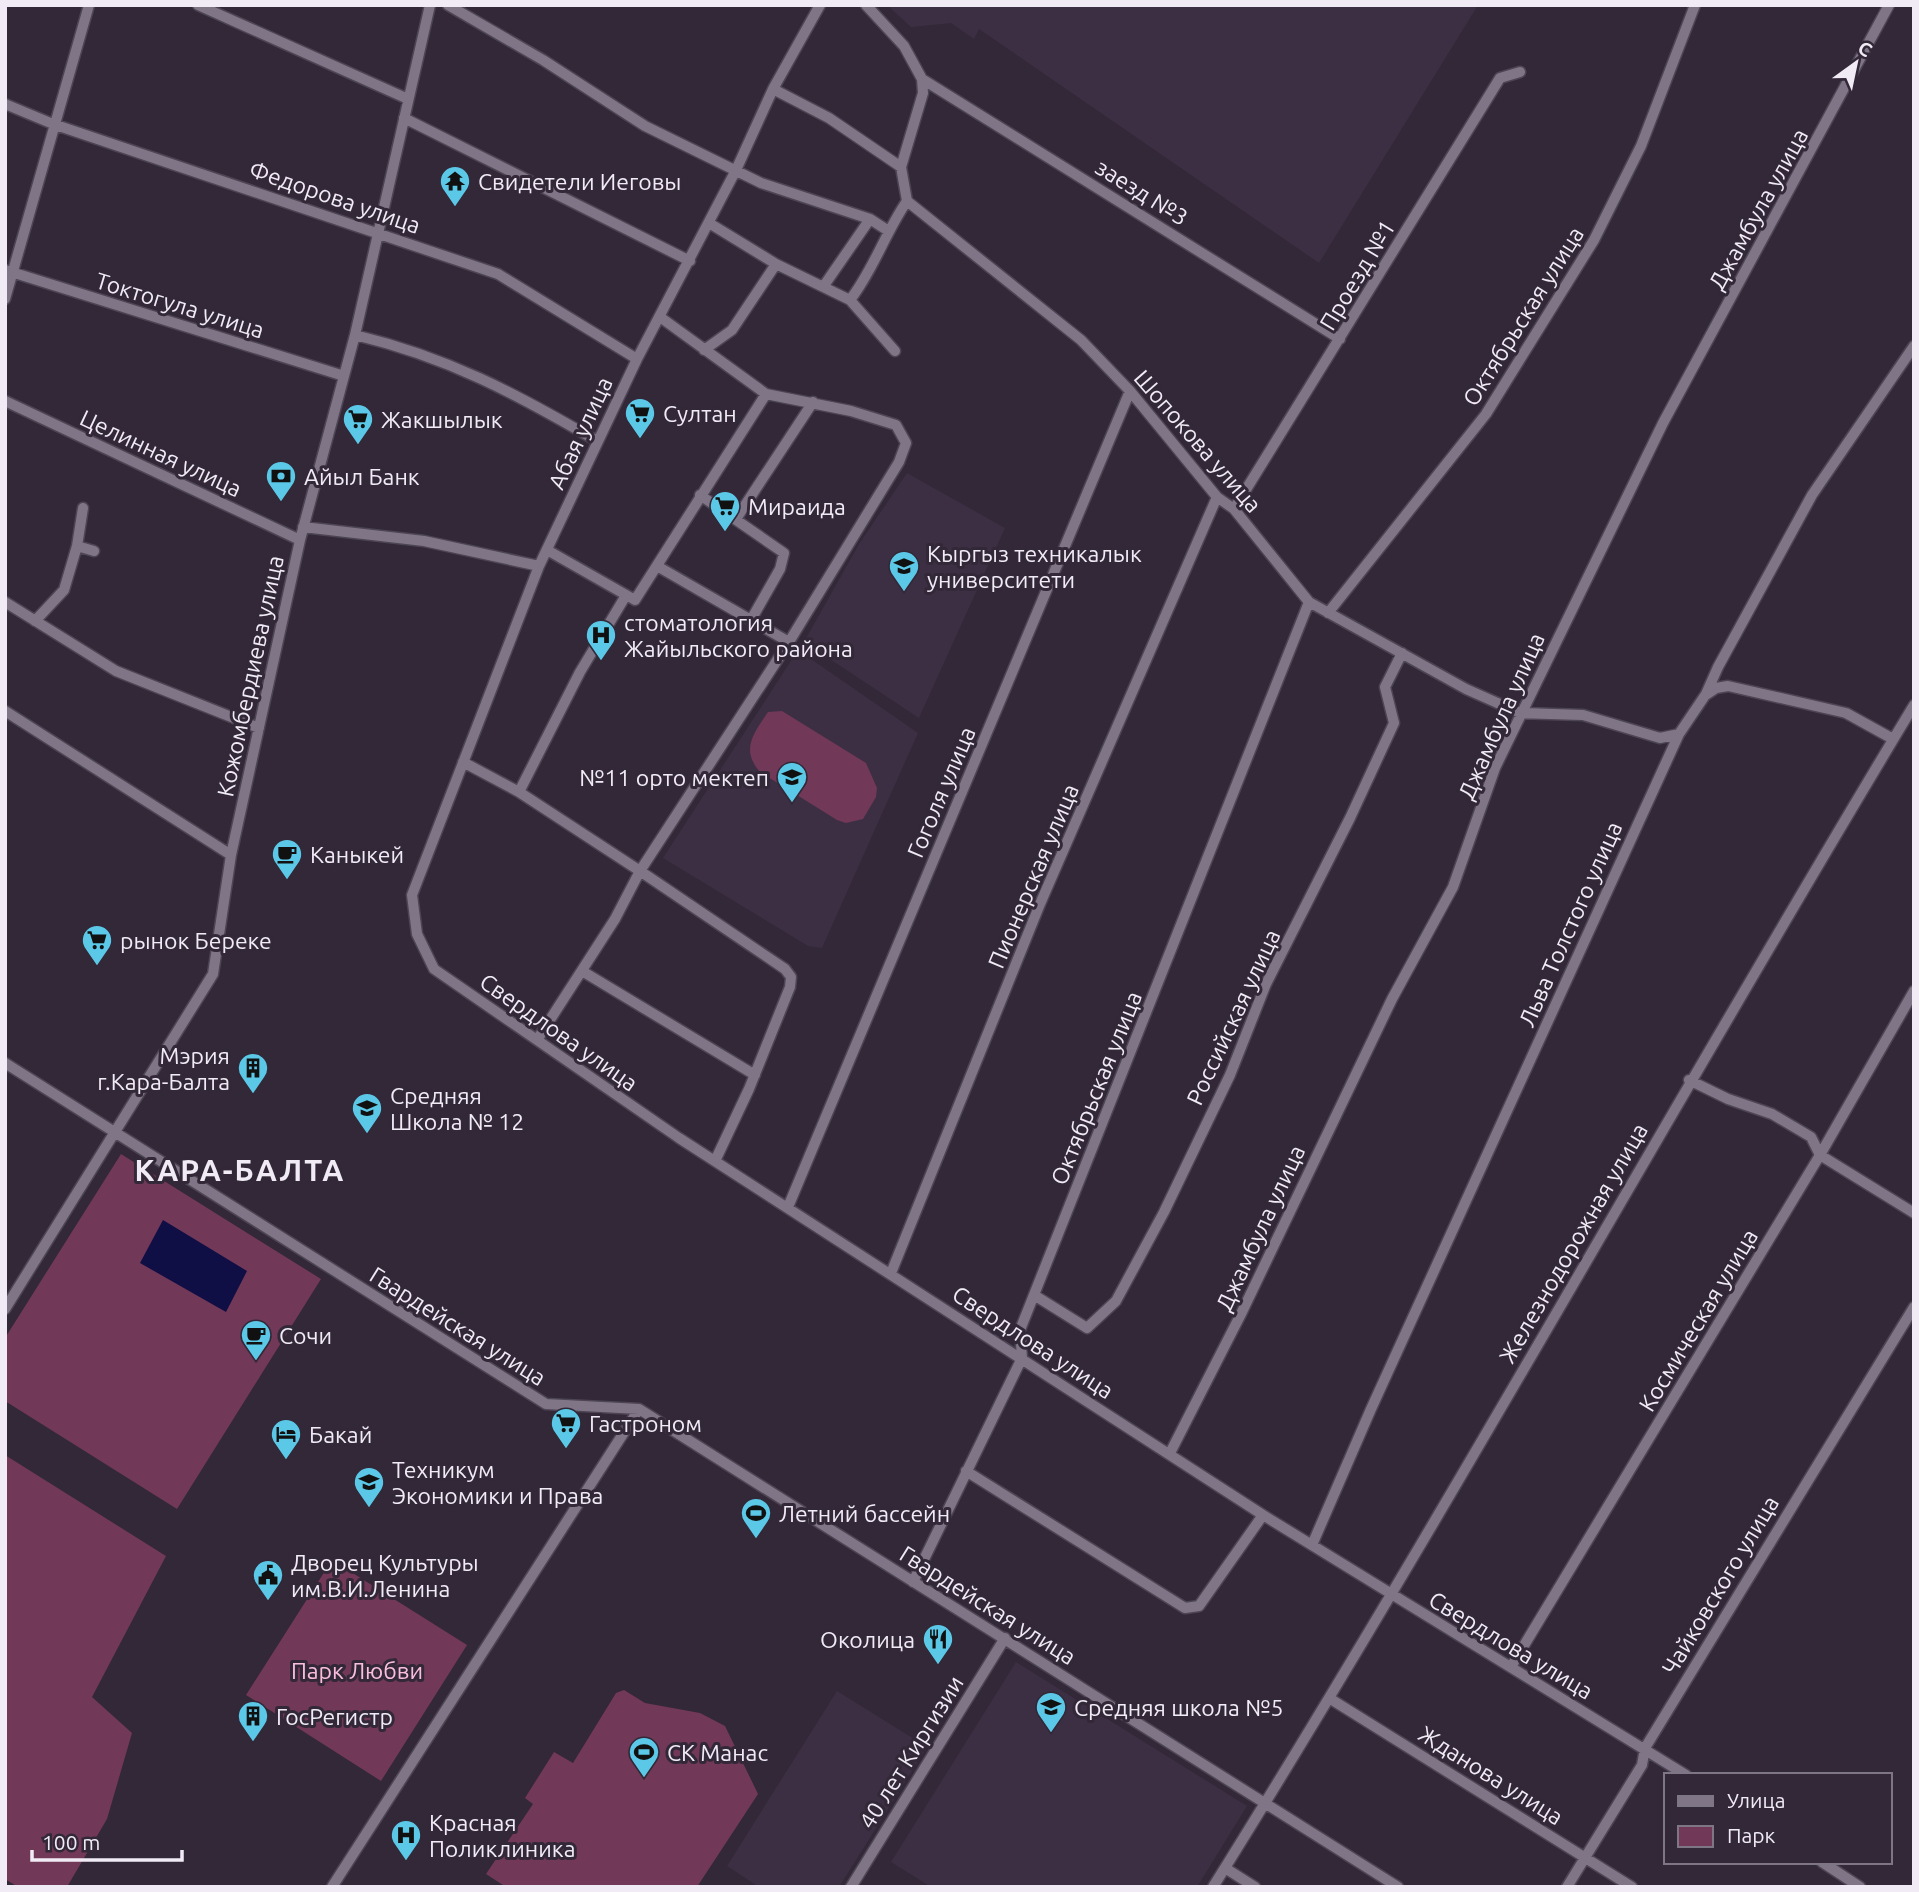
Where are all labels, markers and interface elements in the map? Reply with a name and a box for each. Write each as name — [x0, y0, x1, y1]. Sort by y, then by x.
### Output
north arrow — [1821, 28, 1891, 98]
text: С — [1854, 36, 1876, 61]
street label: Джамбула улица — [1703, 124, 1813, 294]
street label: заезд №3 — [1091, 154, 1193, 230]
street label: Федорова улица — [246, 156, 424, 238]
temple icon: Свидетели Иеговы — [438, 164, 472, 208]
place label: Свидетели Иеговы — [478, 169, 681, 194]
street label: Проезд №1 — [1314, 216, 1400, 334]
street label: Октябрьская улица — [1458, 222, 1588, 410]
street label: Токтогула улица — [93, 268, 267, 342]
street label: Шопокова улица — [1130, 365, 1266, 517]
street label: Абая улица — [543, 373, 617, 493]
supermarket icon: Султан — [623, 396, 657, 440]
place label: Султан — [663, 401, 737, 426]
supermarket icon: Жакшылык — [341, 402, 375, 446]
street label: Целинная улица — [76, 405, 246, 501]
place label: Жакшылык — [381, 407, 503, 432]
bank icon: Айыл Банк — [264, 459, 298, 503]
place label: Айыл Банк — [304, 464, 420, 489]
supermarket icon: Мираида — [708, 489, 742, 533]
place label: Мираида — [748, 494, 846, 519]
place label: Кыргыз техникалык университети — [927, 541, 1142, 592]
school or university icon: Кыргыз техникалык университети — [887, 549, 921, 593]
street label: Кожомбердиева улица — [212, 553, 288, 799]
place label: стоматология Жайыльского района — [624, 610, 853, 661]
hospital icon: стоматология Жайыльского района — [584, 618, 618, 662]
street label: Джамбула улица — [1453, 629, 1549, 803]
street label: Гоголя улица — [902, 723, 980, 861]
school or university icon: №11 орто мектеп — [775, 760, 809, 804]
place label: №11 орто мектеп — [579, 765, 769, 790]
street label: Пионерская улица — [983, 780, 1083, 972]
street label: Льва Толстого улица — [1513, 818, 1627, 1030]
cafe icon: Каныкей — [270, 837, 304, 881]
place label: Каныкей — [310, 842, 404, 867]
supermarket icon: рынок Береке — [80, 923, 114, 967]
street label: Российская улица — [1181, 925, 1285, 1109]
place label: рынок Береке — [120, 928, 272, 953]
street label: Свердлова улица — [475, 968, 643, 1096]
street label: Октябрьская улица — [1046, 988, 1146, 1188]
place label: Мэрия г.Кара-Балта — [97, 1043, 230, 1094]
building icon: Мэрия г.Кара-Балта — [236, 1051, 270, 1095]
place label: Средняя Школа № 12 — [390, 1083, 524, 1134]
school or university icon: Средняя Школа № 12 — [350, 1091, 384, 1135]
street label: Железнодорожная улица — [1494, 1119, 1652, 1367]
street label: Джамбула улица — [1211, 1141, 1309, 1315]
district label: КАРА-БАЛТА — [135, 1153, 345, 1187]
street label: Космическая улица — [1634, 1224, 1762, 1416]
street label: Гвардейская улица — [366, 1262, 550, 1390]
street label: Свердлова улица — [948, 1281, 1118, 1403]
cafe icon: Сочи — [239, 1318, 273, 1362]
place label: Сочи — [279, 1323, 332, 1348]
supermarket icon: Гастроном — [549, 1406, 583, 1450]
place label: Гастроном — [589, 1411, 702, 1436]
hotel icon: Бакай — [269, 1417, 303, 1461]
place label: Бакай — [309, 1422, 372, 1447]
place label: Техникум Экономики и Права — [392, 1457, 603, 1508]
school or university icon: Техникум Экономики и Права — [352, 1465, 386, 1509]
street label: Чайковского улица — [1657, 1491, 1783, 1679]
sports icon: Летний бассейн — [739, 1496, 773, 1540]
place label: Летний бассейн — [779, 1501, 950, 1526]
street label: Гвардейская улица — [896, 1541, 1080, 1669]
place label: Дворец Культуры им.В.И.Ленина — [291, 1550, 479, 1601]
public building icon: Дворец Культуры им.В.И.Ленина — [251, 1558, 285, 1602]
street label: Свердлова улица — [1425, 1586, 1597, 1704]
restaurant icon: Околица — [921, 1622, 955, 1666]
place label: Околица — [820, 1627, 915, 1652]
park label: Парк Любви — [291, 1658, 423, 1683]
street label: 40 лет Киргизии — [854, 1671, 968, 1833]
school or university icon: Средняя школа №5 — [1034, 1690, 1068, 1734]
place label: Средняя школа №5 — [1074, 1695, 1283, 1720]
building icon: ГосРегистр — [236, 1699, 270, 1743]
place label: ГосРегистр — [276, 1704, 393, 1729]
street label: Жданова улица — [1414, 1721, 1568, 1829]
sports icon: СК Манас — [627, 1735, 661, 1779]
place label: СК Манас — [667, 1740, 768, 1765]
legend — [1664, 1773, 1891, 1864]
text: Улица — [1727, 1788, 1785, 1812]
place label: Красная Поликлиника — [429, 1810, 576, 1861]
scale bar — [32, 1818, 182, 1862]
hospital icon: Красная Поликлиника — [389, 1818, 423, 1862]
text: Парк — [1727, 1823, 1776, 1847]
text: 100 m — [42, 1830, 100, 1854]

